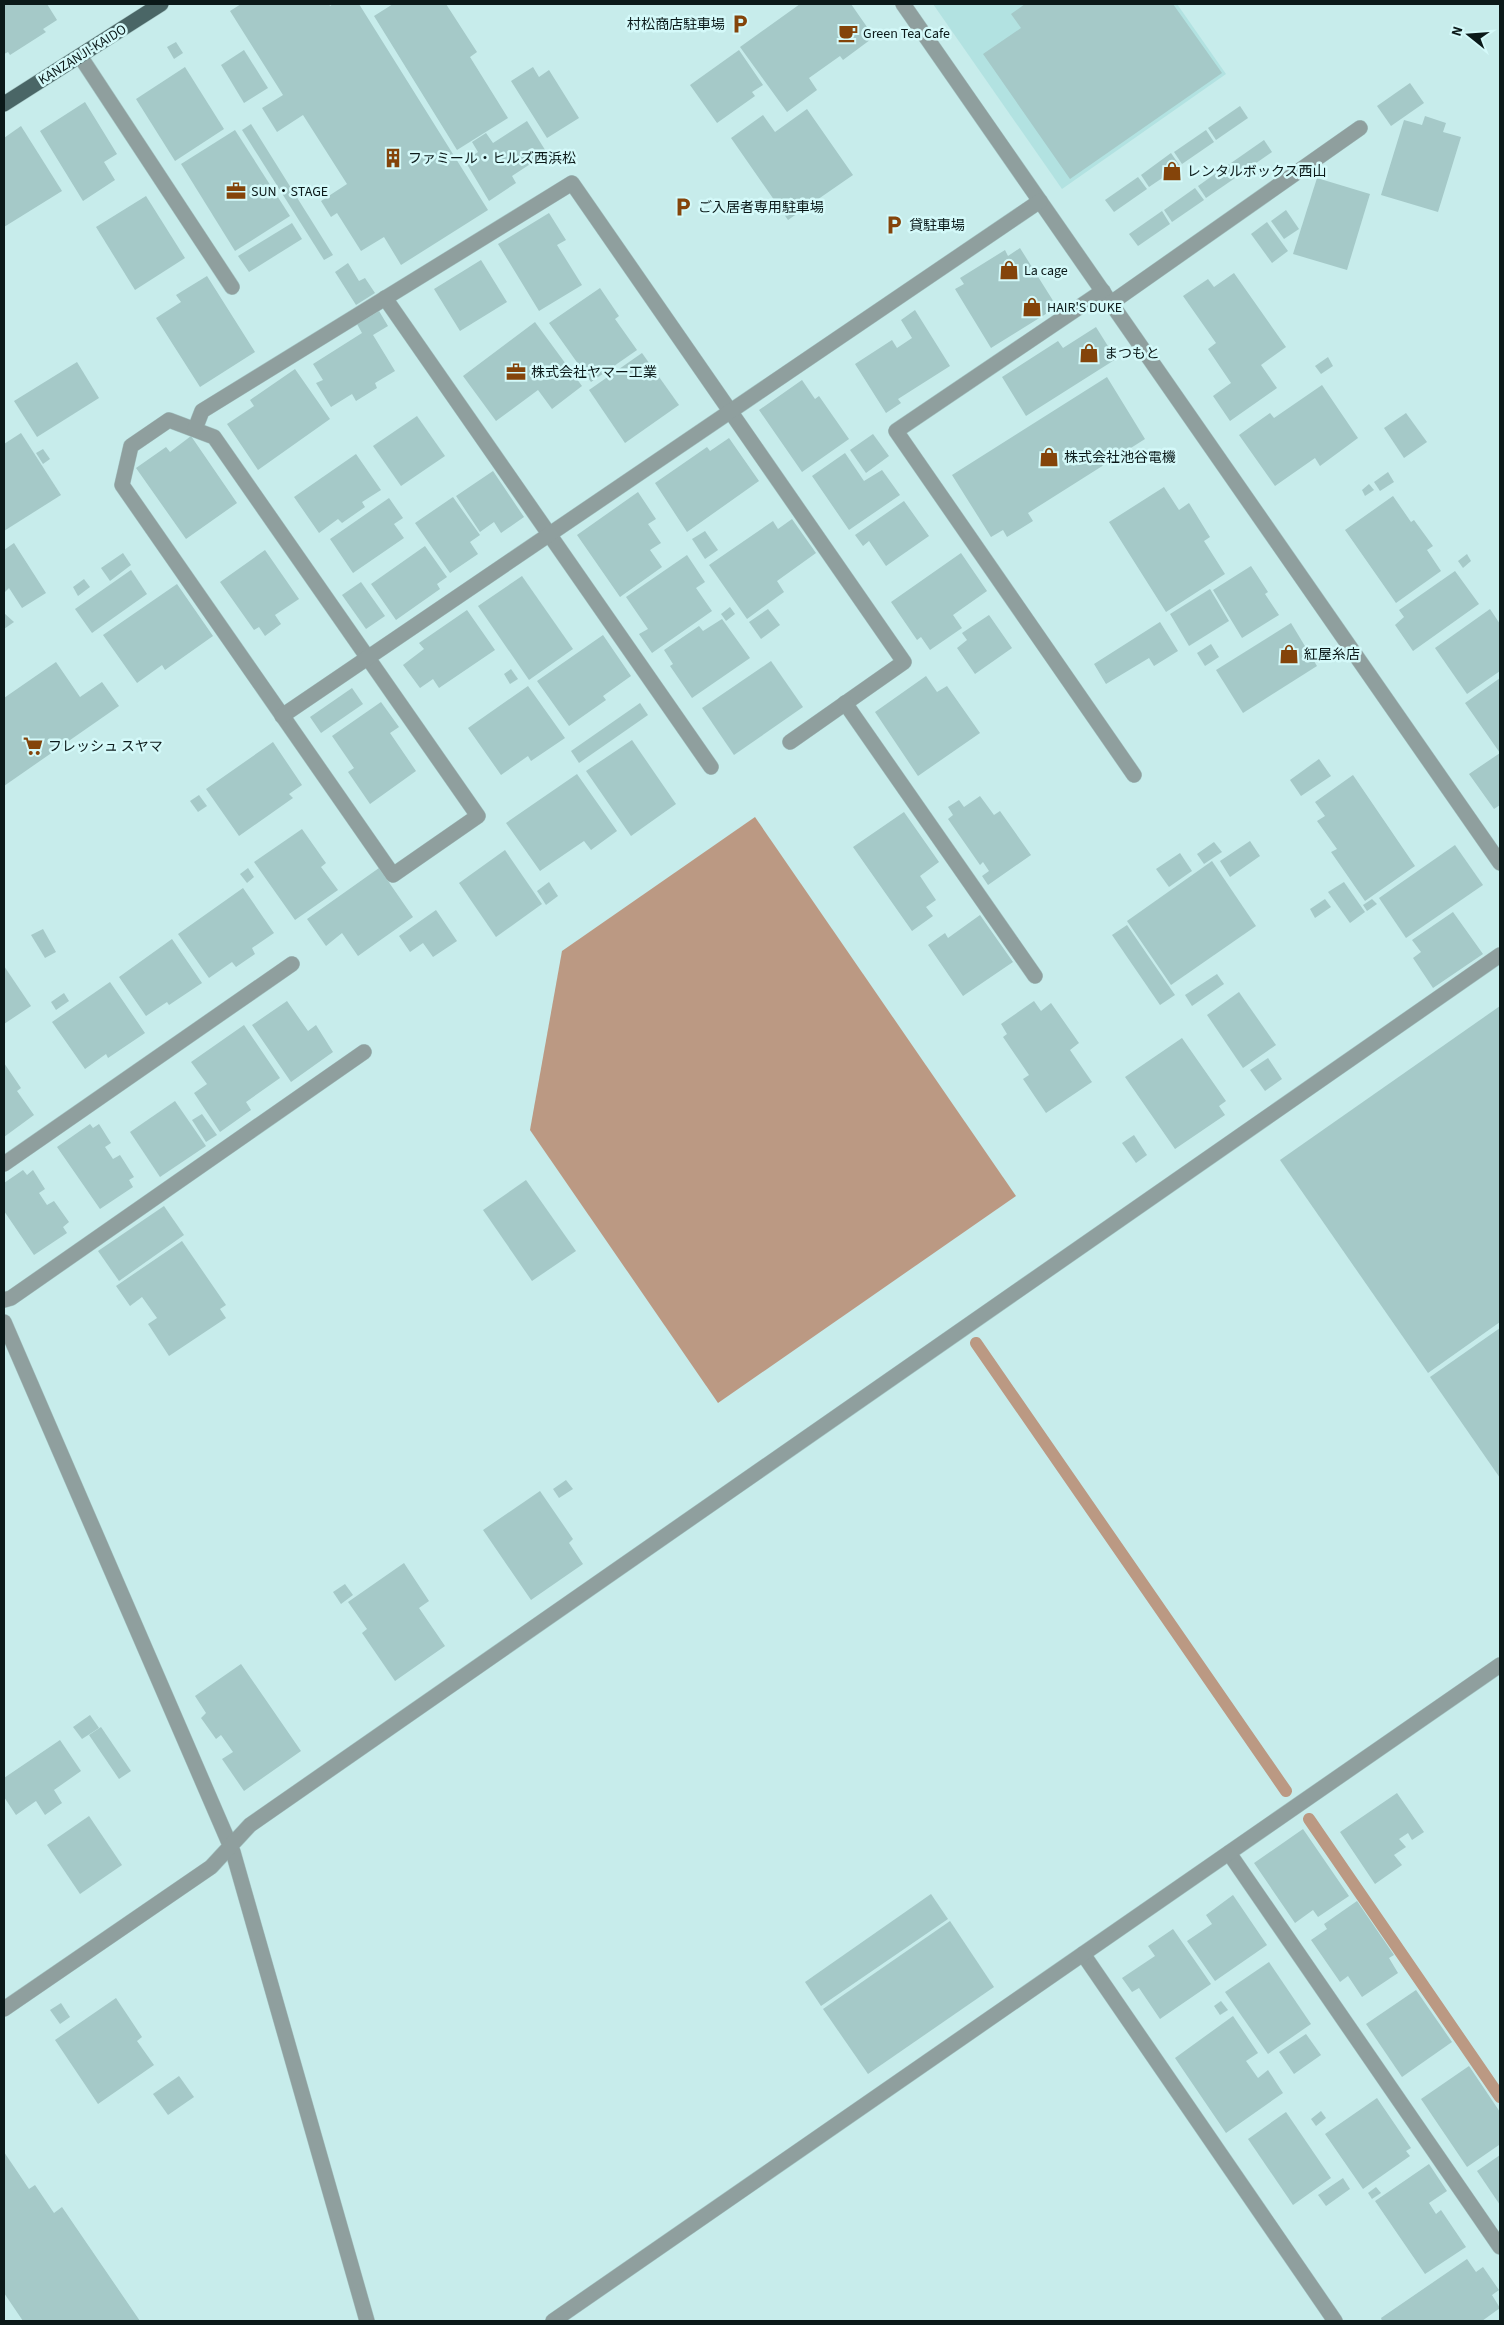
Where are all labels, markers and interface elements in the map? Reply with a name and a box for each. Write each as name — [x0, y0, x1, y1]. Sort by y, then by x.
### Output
north arrow — [1444, 10, 1494, 60]
parking icon: 村松商店駐車場 — [729, 13, 751, 35]
place label: 村松商店駐車場 — [627, 15, 725, 35]
street label: KANZANJI-KAIDO — [35, 20, 131, 90]
cafe icon: Green Tea Cafe — [837, 22, 859, 44]
place label: Green Tea Cafe — [863, 24, 950, 44]
text: N — [1447, 24, 1468, 39]
building icon: ファミール・ヒルズ西浜松 — [382, 147, 404, 169]
place label: ファミール・ヒルズ西浜松 — [408, 149, 576, 169]
shop icon: レンタルボックス西山 — [1161, 160, 1183, 182]
place label: レンタルボックス西山 — [1187, 162, 1327, 182]
office icon: SUN・STAGE — [225, 180, 247, 202]
place label: SUN・STAGE — [251, 182, 328, 202]
parking icon: ご入居者専用駐車場 — [672, 196, 694, 218]
place label: ご入居者専用駐車場 — [698, 198, 824, 218]
parking icon: 貸駐車場 — [883, 214, 905, 236]
place label: 貸駐車場 — [909, 216, 965, 236]
shop icon: La cage — [998, 259, 1020, 281]
place label: La cage — [1024, 261, 1068, 281]
shop icon: HAIR'S DUKE — [1021, 296, 1043, 318]
place label: HAIR'S DUKE — [1047, 298, 1122, 318]
shop icon: まつもと — [1078, 342, 1100, 364]
place label: まつもと — [1104, 344, 1160, 364]
office icon: 株式会社ヤマー工業 — [505, 361, 527, 383]
place label: 株式会社ヤマー工業 — [531, 363, 657, 383]
shop icon: 株式会社池谷電機 — [1038, 446, 1060, 468]
place label: 株式会社池谷電機 — [1064, 448, 1176, 468]
shop icon: 紅屋糸店 — [1278, 643, 1300, 665]
place label: 紅屋糸店 — [1304, 645, 1360, 665]
supermarket icon: フレッシュ スヤマ — [22, 735, 44, 757]
place label: フレッシュ スヤマ — [48, 737, 163, 757]

